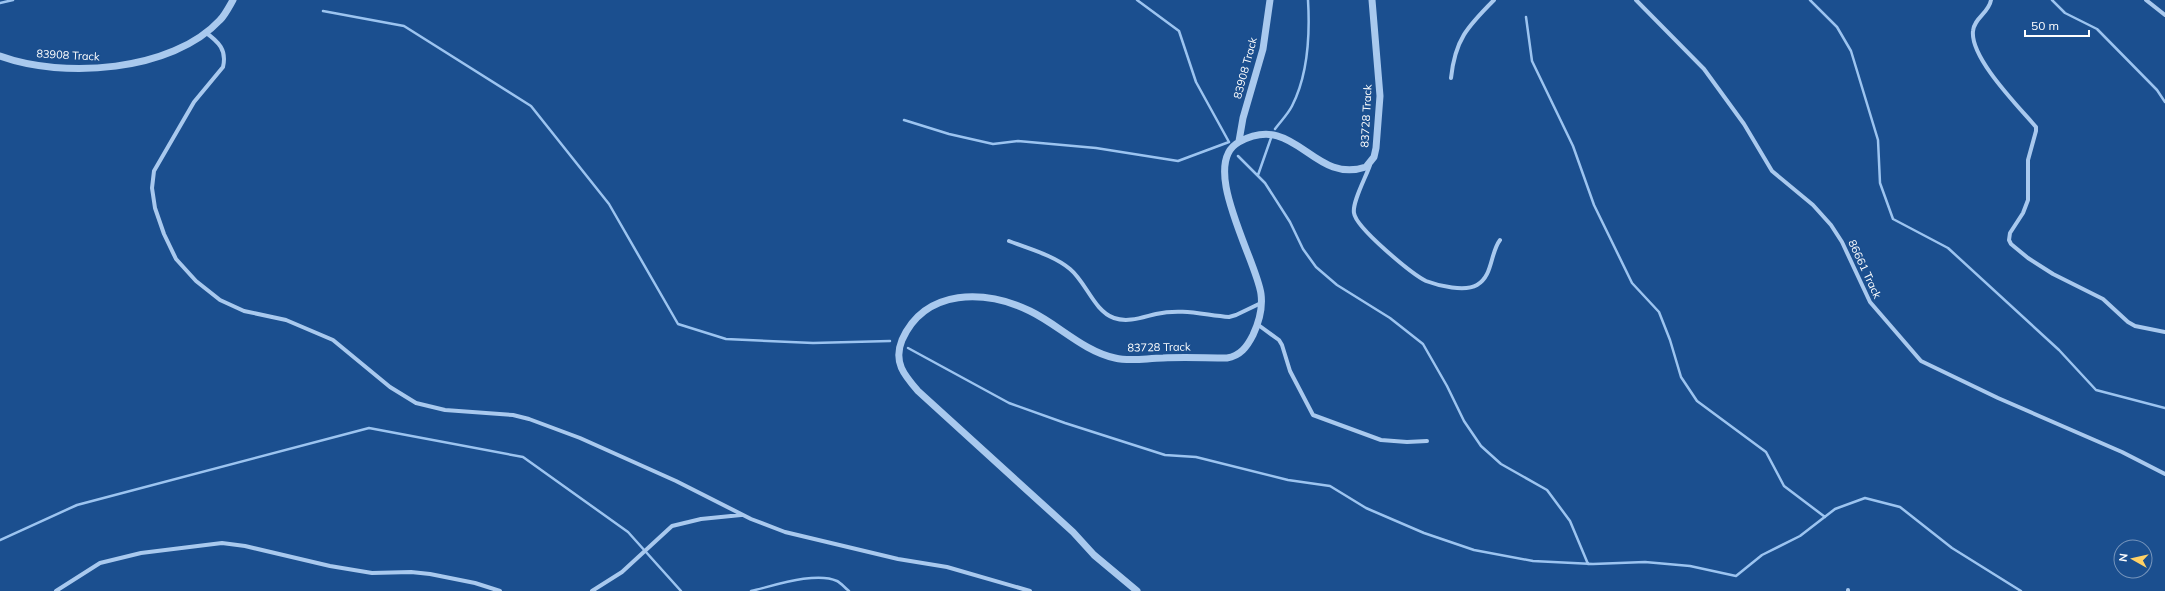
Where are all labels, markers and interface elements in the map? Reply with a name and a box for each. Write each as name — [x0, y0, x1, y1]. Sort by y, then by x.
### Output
scale bar — [2025, 12, 2089, 38]
text: 50 m — [2031, 18, 2059, 33]
street label: 83908 Track — [1230, 35, 1260, 100]
street label: 83908 Track — [36, 46, 100, 64]
street label: 83728 Track — [1357, 84, 1375, 148]
street label: 86661 Track — [1845, 237, 1885, 301]
street label: 83728 Track — [1127, 339, 1191, 355]
north arrow — [2113, 539, 2153, 579]
text: N — [2116, 553, 2131, 563]

